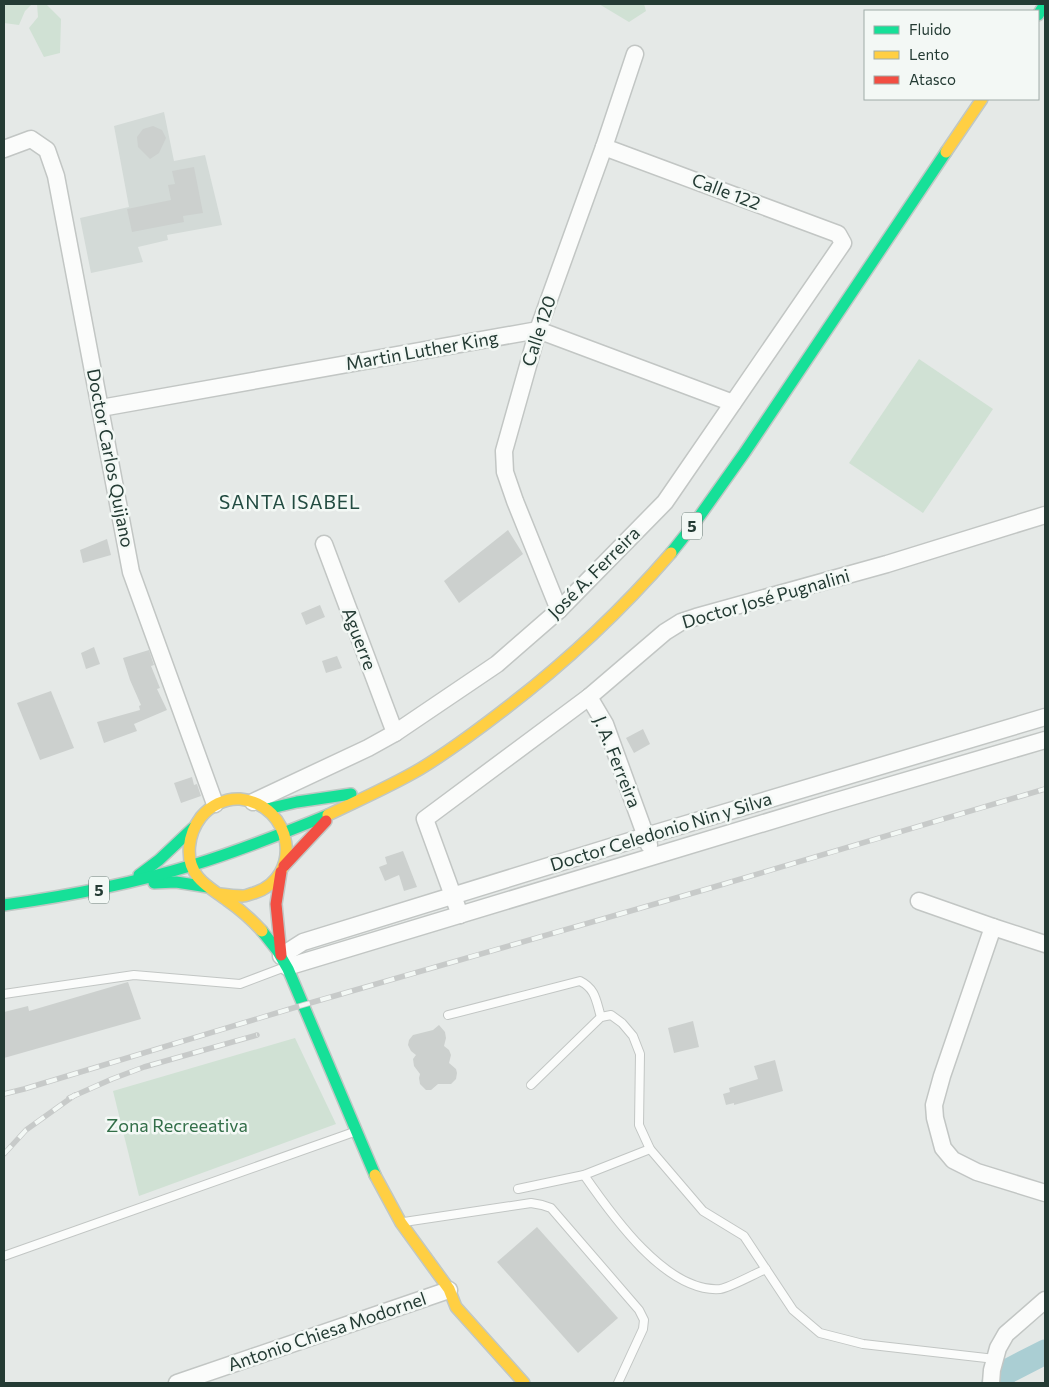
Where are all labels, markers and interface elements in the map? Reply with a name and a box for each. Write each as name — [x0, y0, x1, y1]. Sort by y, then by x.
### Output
legend — [864, 10, 1039, 100]
text: Fluido — [909, 20, 951, 38]
text: Lento — [909, 45, 949, 63]
text: Atasco — [909, 70, 956, 88]
street label: Calle 122 — [689, 168, 764, 214]
street label: Calle 120 — [516, 292, 560, 369]
street label: Martin Luther King — [344, 326, 500, 374]
street label: Doctor Carlos Quijano — [83, 367, 139, 549]
district label: SANTA ISABEL — [219, 490, 361, 513]
road number: 5 — [682, 512, 702, 540]
street label: José A. Ferreira — [543, 522, 644, 623]
street label: Doctor José Pugnalini — [679, 564, 852, 633]
street label: Aguerre — [338, 604, 382, 673]
street label: J. A. Ferreira — [590, 712, 646, 811]
street label: Doctor Celedonio Nin y Silva — [547, 787, 774, 875]
road number: 5 — [89, 876, 109, 904]
park label: Zona Recreeativa — [106, 1114, 248, 1136]
street label: Antonio Chiesa Modornel — [225, 1287, 429, 1375]

